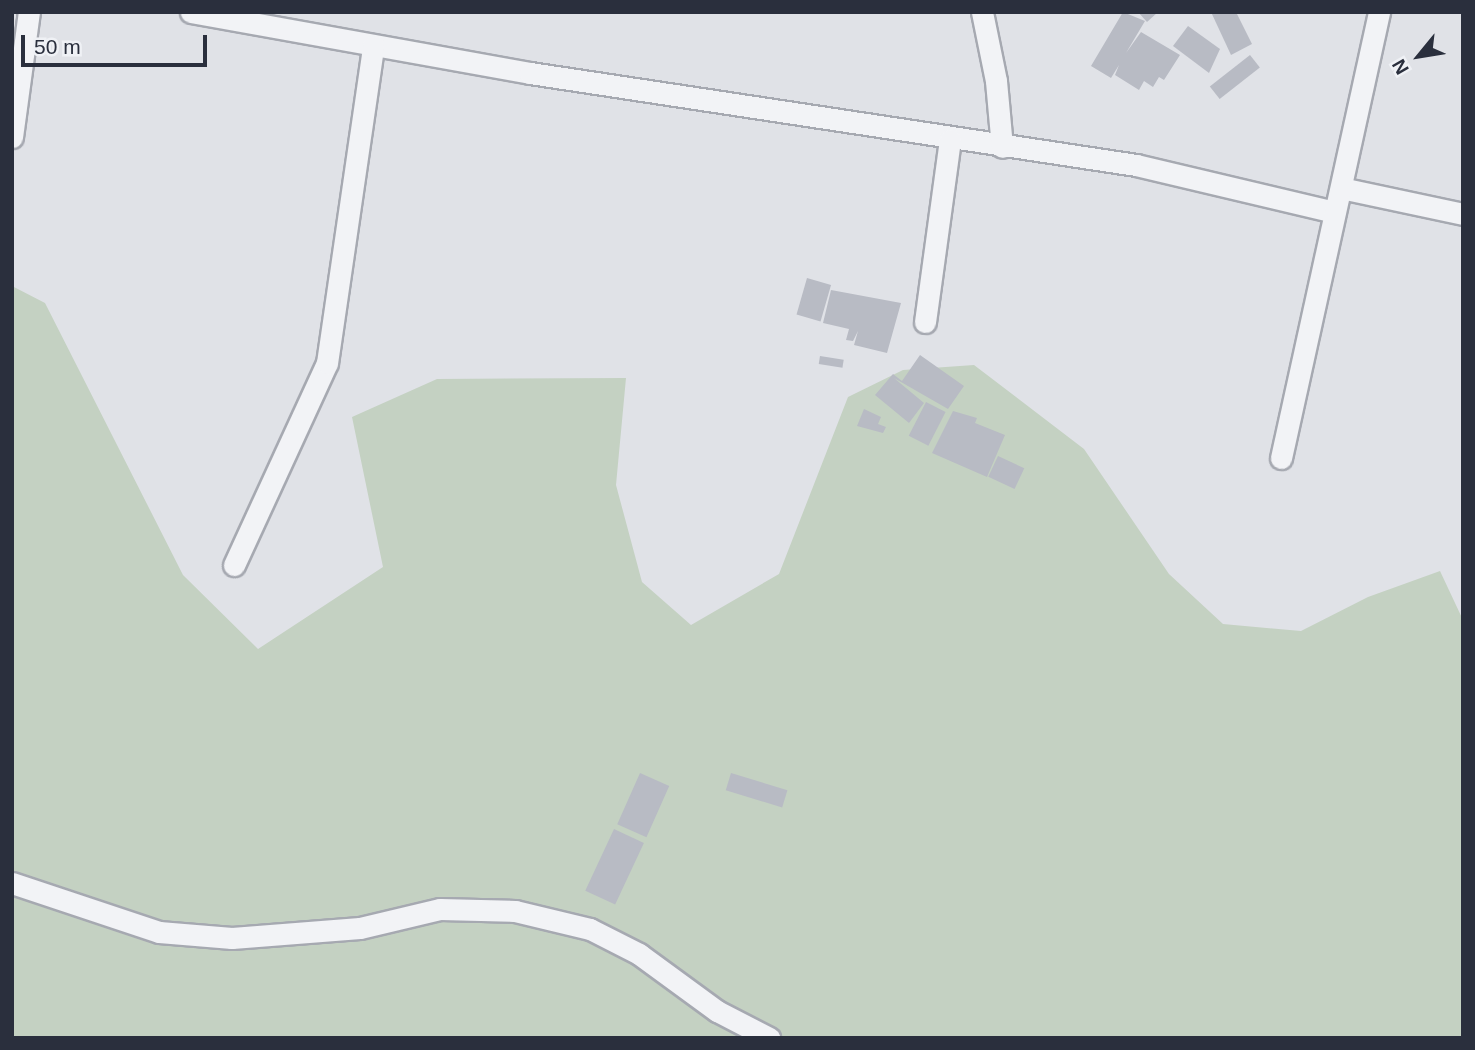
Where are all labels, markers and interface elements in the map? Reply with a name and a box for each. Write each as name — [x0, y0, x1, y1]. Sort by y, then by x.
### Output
scale bar — [24, 21, 210, 65]
north arrow — [1384, 21, 1454, 91]
text: 50 m — [34, 35, 81, 58]
text: N — [1388, 56, 1413, 78]

